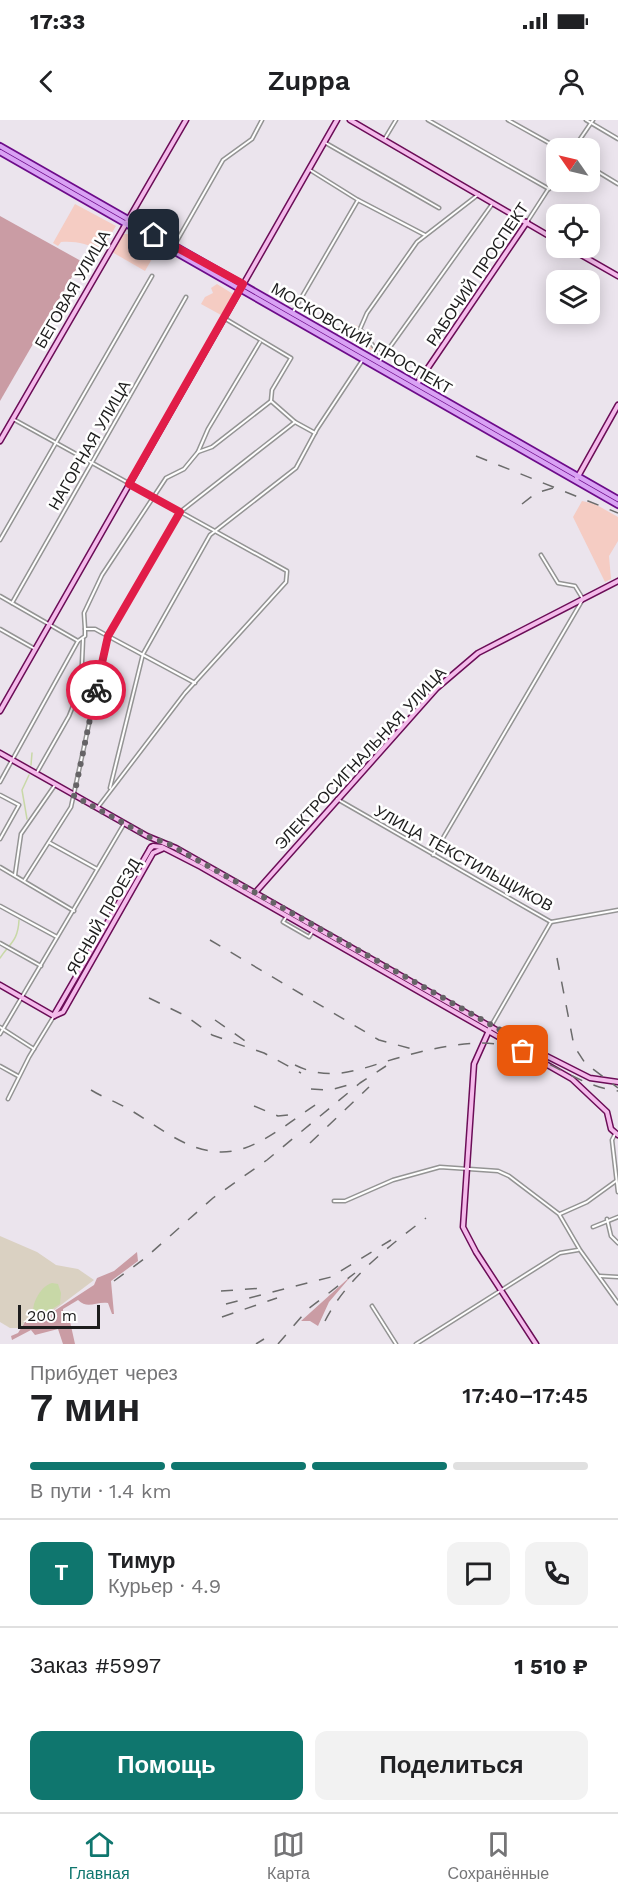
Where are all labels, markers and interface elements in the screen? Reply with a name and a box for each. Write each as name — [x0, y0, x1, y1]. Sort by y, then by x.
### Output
text: 17:33 — [30, 9, 85, 34]
icon: back — [30, 65, 63, 98]
text: Zuppa — [268, 65, 350, 97]
icon: person — [555, 65, 588, 98]
north arrow — [546, 138, 600, 192]
map controls — [546, 138, 600, 324]
street label: РАБОЧИЙ ПРОСПЕКТ — [422, 199, 533, 350]
button: locate — [546, 204, 600, 258]
pin — [128, 209, 179, 260]
icon: home — [137, 218, 170, 251]
street label: БЕГОВАЯ УЛИЦА — [31, 226, 114, 352]
button: layers — [546, 270, 600, 324]
street label: МОСКОВСКИЙ ПРОСПЕКТ — [268, 279, 456, 398]
street label: НАГОРНАЯ УЛИЦА — [45, 377, 134, 513]
courier — [66, 660, 126, 720]
street label: ЭЛЕКТРОСИГНАЛЬНАЯ УЛИЦА — [271, 663, 450, 854]
icon: bike — [80, 674, 113, 707]
street label: УЛИЦА ТЕКСТИЛЬЩИКОВ — [371, 801, 556, 916]
street label: ЯСНЫЙ ПРОЕЗД — [62, 855, 144, 978]
pin — [497, 1025, 548, 1076]
icon: bag — [506, 1034, 539, 1067]
scale bar — [18, 1302, 100, 1330]
text: 200 m — [27, 1306, 77, 1325]
text: Прибудет через — [30, 1361, 178, 1385]
text: 17:40–17:45 — [462, 1383, 588, 1408]
text: 7 мин — [30, 1385, 140, 1430]
text: В пути · 1.4 km — [30, 1479, 171, 1503]
button: chat — [447, 1542, 510, 1605]
button: phone — [525, 1542, 588, 1605]
text: Тимур — [108, 1548, 176, 1573]
text: Т — [55, 1560, 68, 1585]
text: Курьер · 4.9 — [108, 1574, 221, 1598]
text: Заказ #5997 — [30, 1653, 161, 1678]
text: 1 510 ₽ — [514, 1654, 588, 1679]
button: Помощь — [30, 1731, 303, 1800]
button: Поделиться — [315, 1731, 588, 1800]
tab: Главная — [69, 1828, 130, 1883]
tab: Карта — [267, 1828, 310, 1883]
tab: Сохранённые — [447, 1828, 549, 1883]

